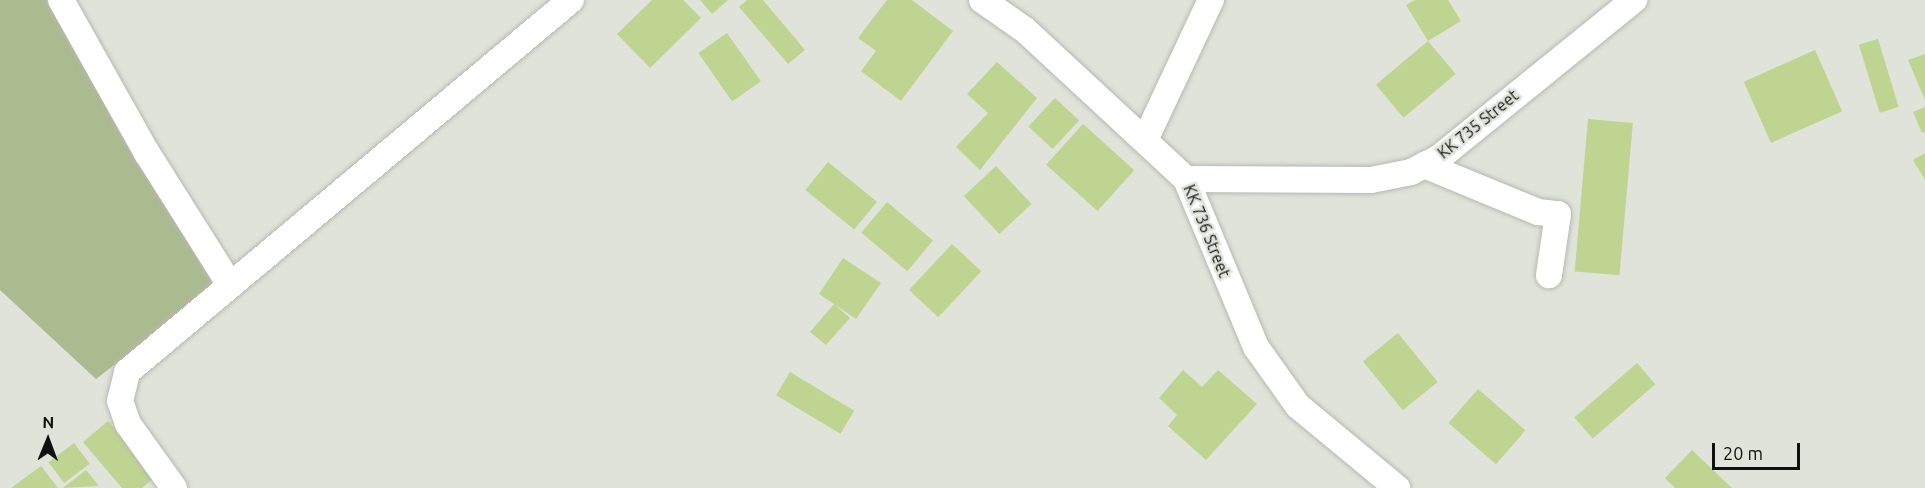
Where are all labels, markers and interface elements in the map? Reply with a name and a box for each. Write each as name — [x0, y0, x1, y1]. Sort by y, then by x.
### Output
street label: KK 735 Street — [1434, 86, 1522, 162]
street label: KK 736 Street — [1180, 182, 1234, 280]
north arrow — [18, 410, 78, 470]
text: N — [42, 413, 54, 431]
scale bar — [1715, 431, 1804, 469]
text: 20 m — [1723, 443, 1763, 463]

